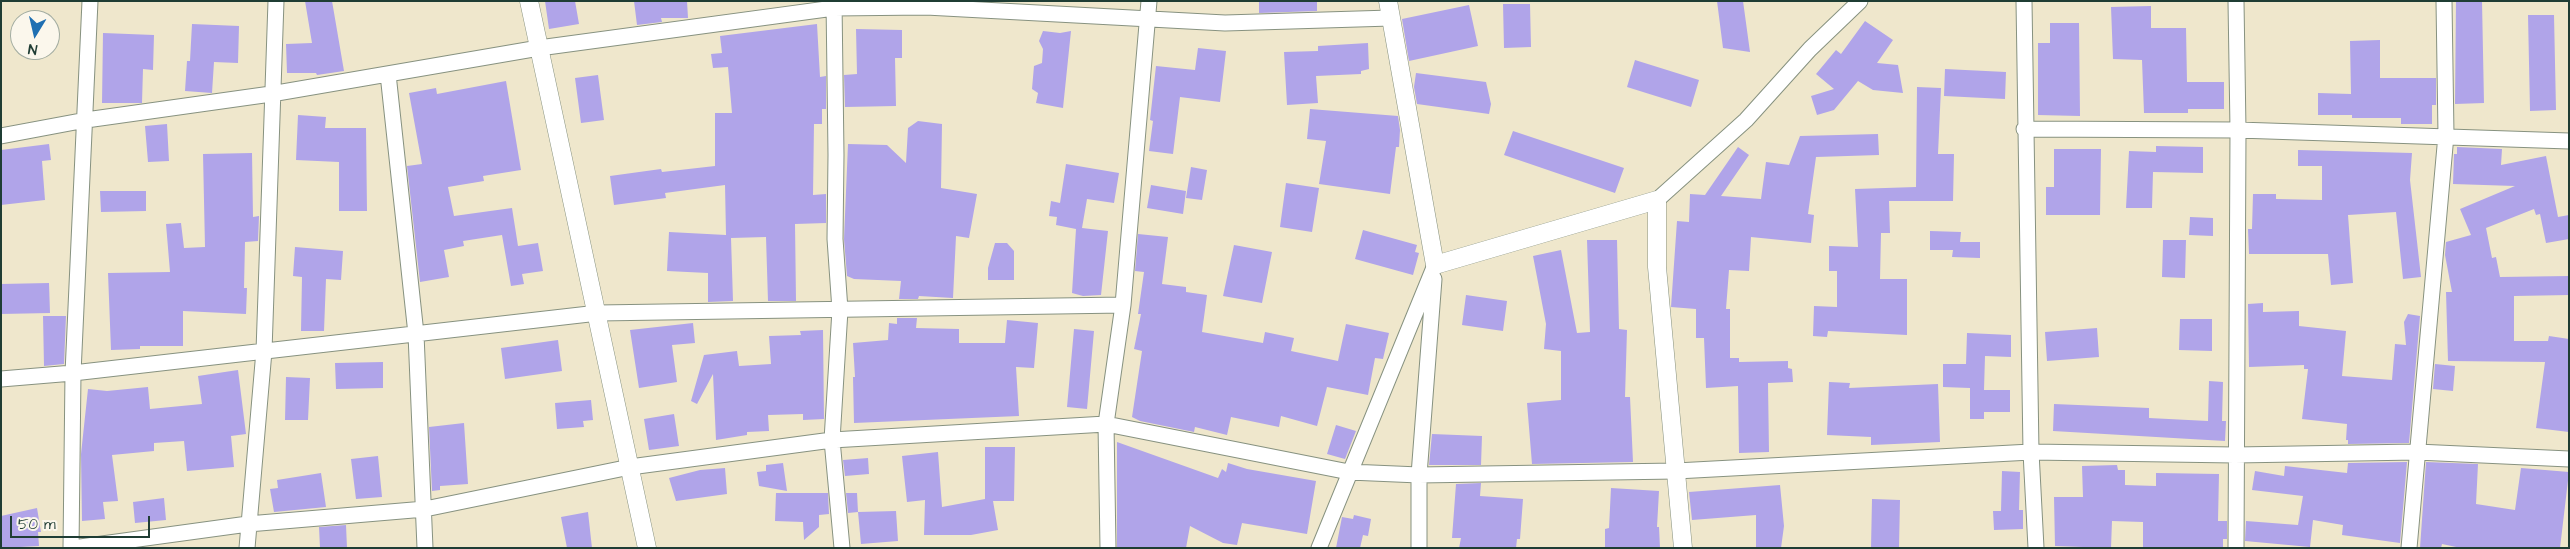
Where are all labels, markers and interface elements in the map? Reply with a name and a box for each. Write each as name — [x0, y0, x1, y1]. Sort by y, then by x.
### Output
north arrow — [10, 10, 60, 60]
text: N — [27, 38, 39, 59]
scale bar — [12, 506, 152, 538]
text: 50 m — [18, 514, 56, 535]

